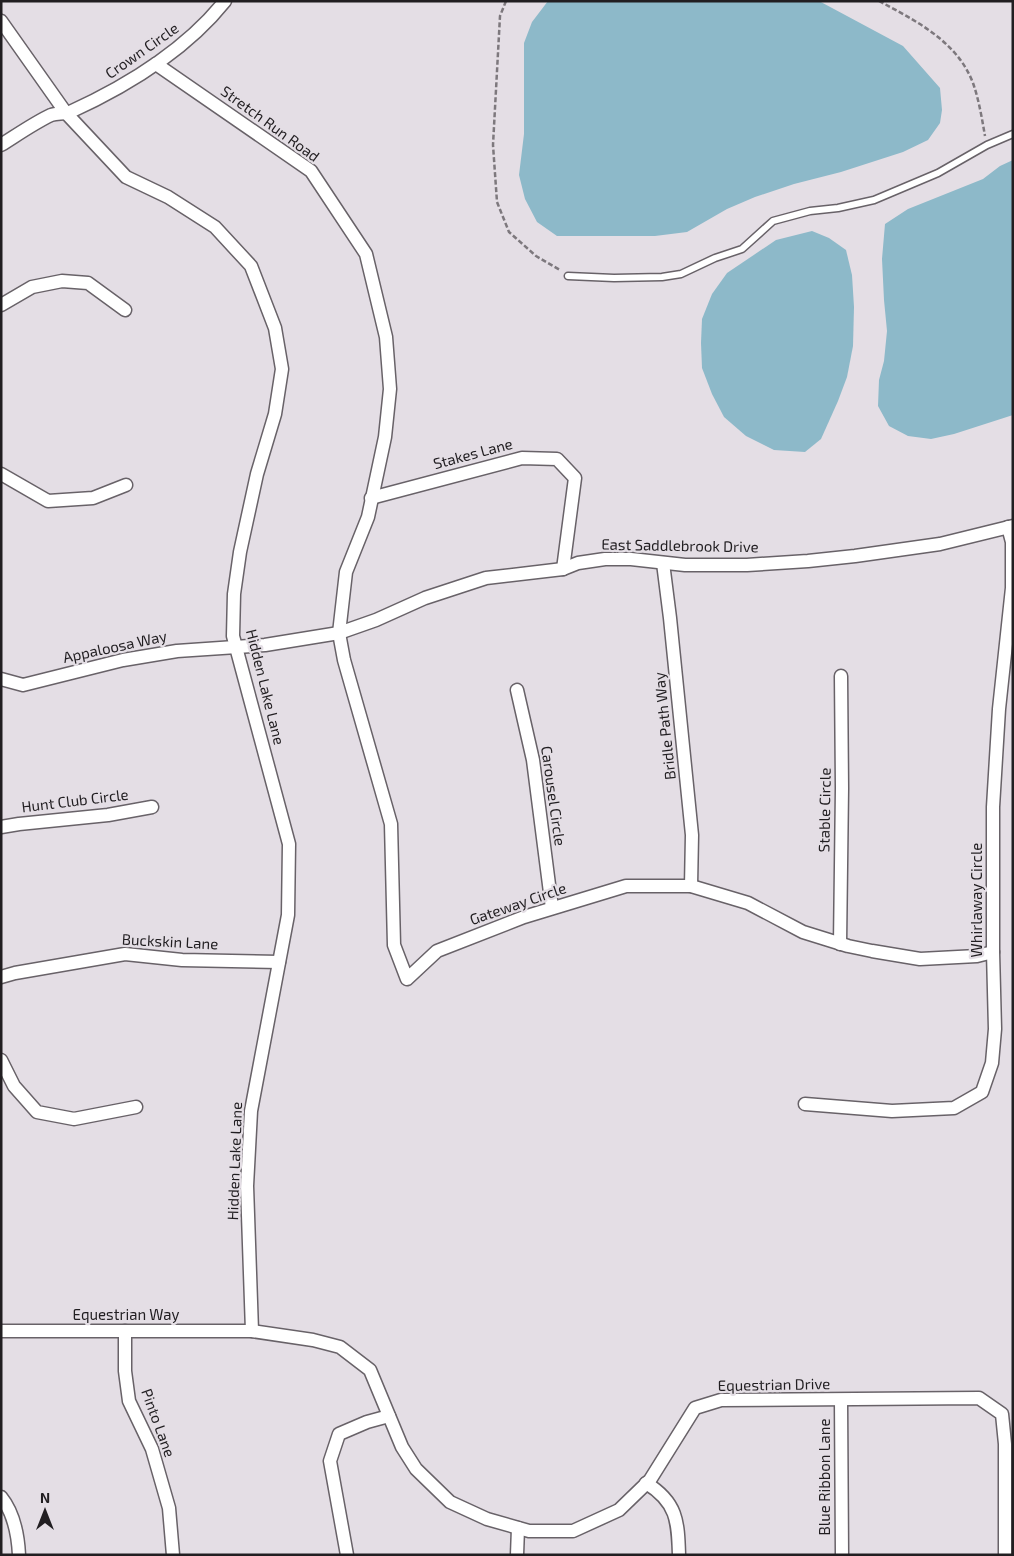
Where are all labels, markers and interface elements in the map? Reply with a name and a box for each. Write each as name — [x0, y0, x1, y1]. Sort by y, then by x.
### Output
street label: Crown Circle — [101, 18, 181, 82]
street label: Stretch Run Road — [218, 81, 323, 165]
street label: Stakes Lane — [431, 434, 514, 472]
street label: East Saddlebrook Drive — [601, 535, 759, 555]
street label: Appaloosa Way — [61, 626, 168, 666]
street label: Hidden Lake Lane — [243, 627, 289, 746]
street label: Bridle Path Way — [649, 671, 679, 781]
street label: Carousel Circle — [538, 745, 570, 847]
street label: Stable Circle — [814, 768, 834, 852]
street label: Hunt Club Circle — [20, 785, 129, 816]
street label: Whirlaway Circle — [967, 843, 985, 957]
street label: Gateway Circle — [467, 878, 568, 928]
street label: Buckskin Lane — [121, 929, 219, 953]
street label: Hidden Lake Lane — [223, 1101, 245, 1221]
street label: Equestrian Way — [73, 1305, 180, 1323]
street label: Equestrian Drive — [718, 1374, 830, 1394]
street label: Pinto Lane — [138, 1386, 180, 1459]
street label: Blue Ribbon Lane — [815, 1418, 833, 1536]
north arrow — [20, 1486, 70, 1536]
text: N — [40, 1489, 50, 1506]

